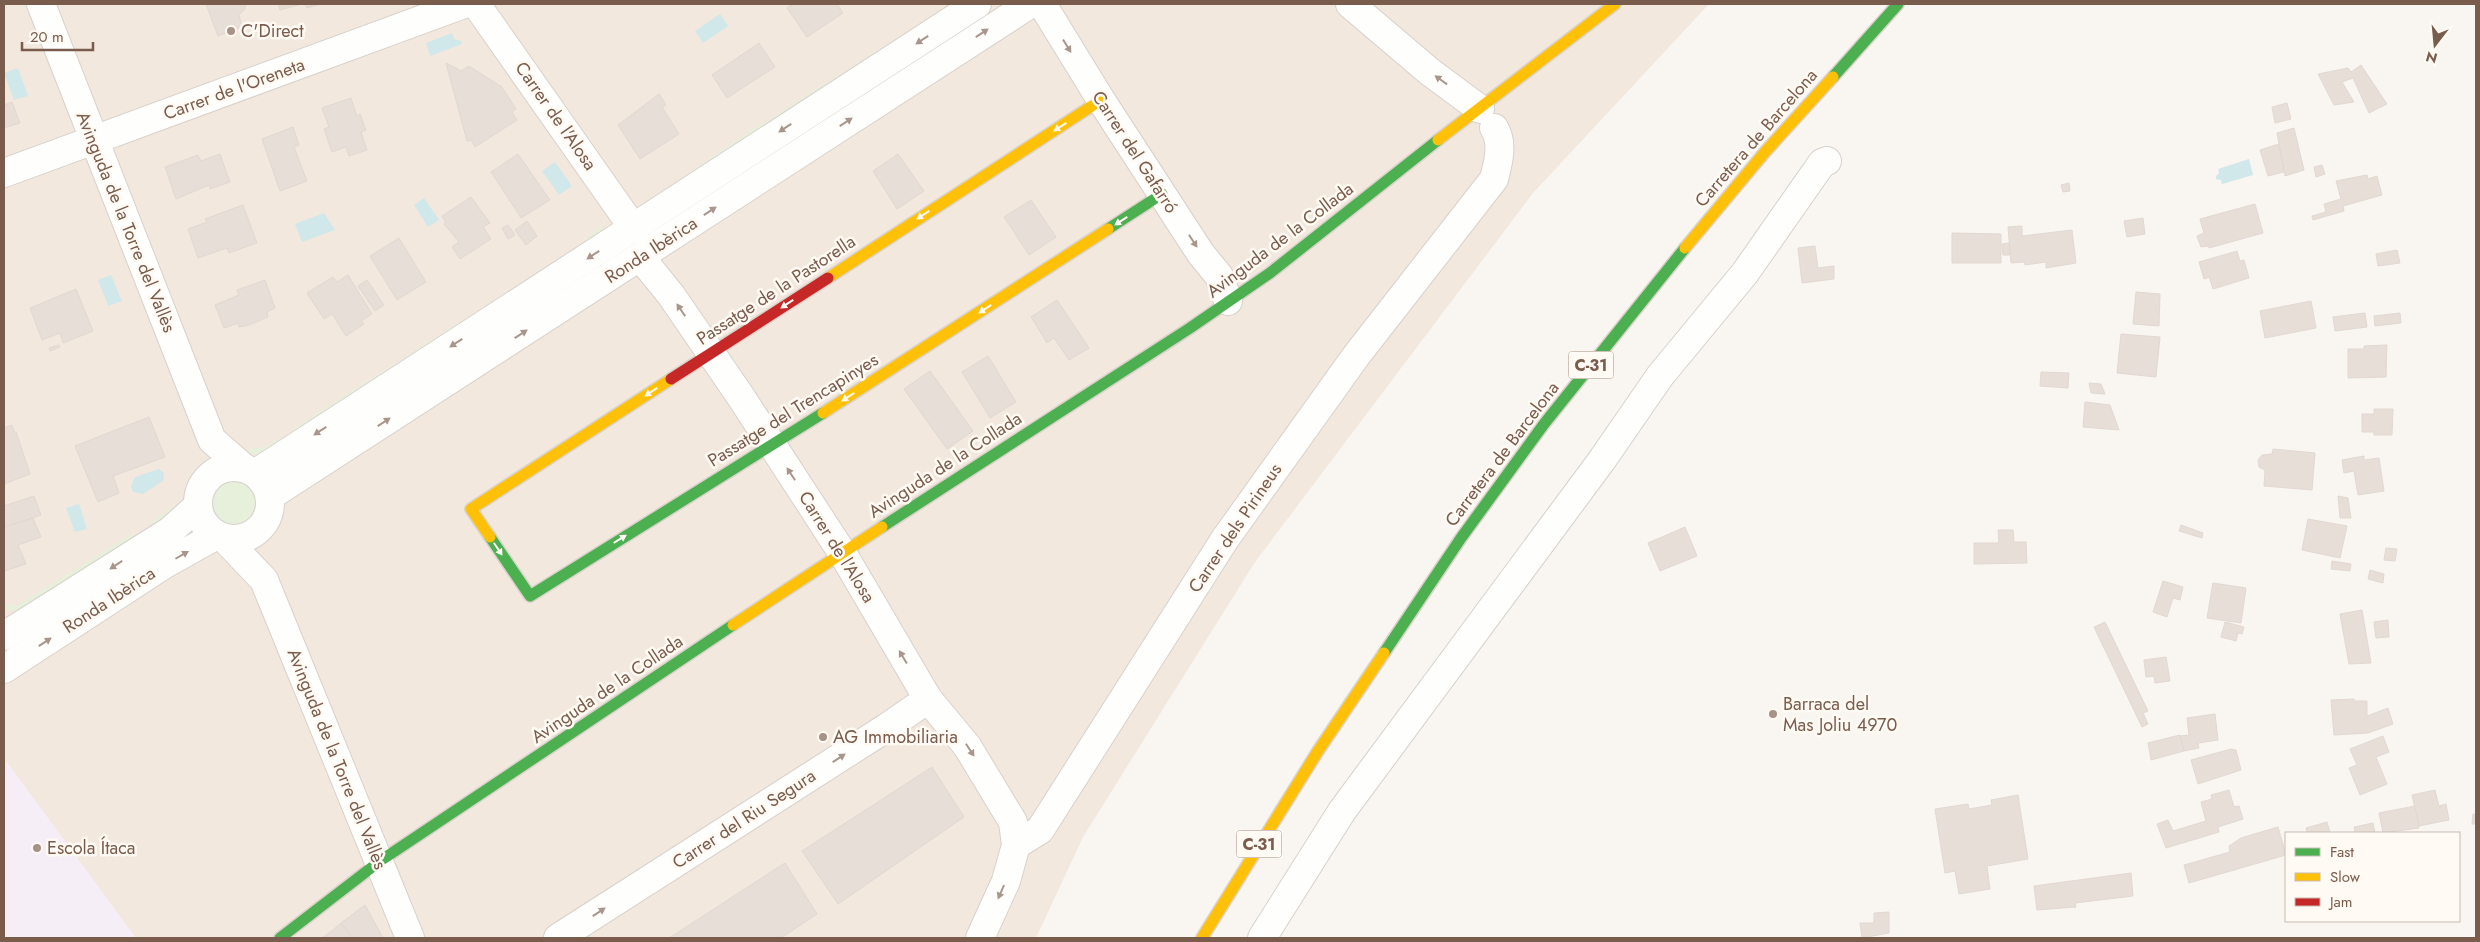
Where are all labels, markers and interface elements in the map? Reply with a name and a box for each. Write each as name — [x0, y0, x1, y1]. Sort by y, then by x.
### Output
place label: C'Direct — [241, 18, 304, 44]
scale bar — [22, 20, 94, 52]
north arrow — [2410, 20, 2460, 70]
marker: C'Direct — [225, 25, 237, 37]
text: 20 m — [30, 26, 64, 48]
one-way arrow — [975, 28, 989, 38]
one-way arrow — [915, 35, 928, 45]
one-way arrow — [1062, 39, 1071, 52]
text: N — [2423, 46, 2440, 69]
street label: Carrer de l'Oreneta — [160, 51, 308, 127]
street label: Carrer de l'Alosa — [509, 56, 603, 176]
street label: Carretera de Barcelona — [1689, 63, 1823, 213]
one-way arrow — [1434, 75, 1447, 85]
street label: Carrer del Gafarró — [1086, 86, 1184, 218]
street label: Avinguda de la Torre del Vallès — [70, 108, 182, 336]
one-way arrow — [839, 117, 853, 127]
one-way arrow — [1053, 122, 1066, 132]
one-way arrow — [779, 123, 792, 133]
street label: Avinguda de la Collada — [1201, 176, 1359, 304]
one-way arrow — [703, 206, 717, 216]
street label: Ronda Ibèrica — [600, 210, 702, 290]
one-way arrow — [917, 210, 930, 220]
one-way arrow — [1115, 216, 1128, 226]
street label: Passatge de la Pastorella — [691, 229, 861, 351]
one-way arrow — [1188, 234, 1197, 248]
one-way arrow — [586, 250, 600, 260]
one-way arrow — [780, 299, 794, 308]
one-way arrow — [676, 303, 686, 316]
one-way arrow — [978, 304, 991, 314]
one-way arrow — [514, 329, 528, 339]
one-way arrow — [450, 339, 463, 348]
street label: Passatge del Trencapinyes — [703, 347, 883, 473]
road number: C-31 — [1568, 352, 1614, 378]
street label: Carretera de Barcelona — [1439, 376, 1565, 532]
one-way arrow — [644, 387, 657, 397]
one-way arrow — [841, 392, 855, 402]
street label: Avinguda de la Collada — [863, 406, 1027, 524]
one-way arrow — [378, 417, 391, 427]
one-way arrow — [313, 427, 327, 436]
street label: Carrer dels Pirineus — [1182, 458, 1288, 598]
one-way arrow — [786, 467, 796, 480]
street label: Carrer de l'Alosa — [792, 486, 882, 608]
one-way arrow — [613, 534, 626, 544]
one-way arrow — [494, 543, 503, 556]
one-way arrow — [175, 550, 188, 559]
street label: Ronda Ibèrica — [58, 560, 160, 640]
one-way arrow — [109, 560, 122, 569]
street label: Avinguda de la Collada — [526, 628, 688, 750]
one-way arrow — [38, 637, 51, 647]
street label: Avinguda de la Torre del Vallès — [281, 645, 393, 873]
one-way arrow — [899, 650, 908, 663]
place label: Barraca del Mas Joliu 4970 — [1783, 691, 1897, 738]
marker: Barraca del Mas Joliu 4970 — [1767, 708, 1779, 720]
place label: AG Immobiliaria — [833, 724, 958, 750]
marker: AG Immobiliaria — [817, 731, 829, 743]
one-way arrow — [965, 744, 974, 757]
one-way arrow — [833, 754, 846, 763]
street label: Carrer del Riu Segura — [667, 763, 821, 875]
road number: C-31 — [1236, 831, 1282, 858]
legend — [2285, 832, 2460, 922]
place label: Escola Ítaca — [47, 835, 135, 861]
text: Fast — [2330, 841, 2354, 863]
marker: Escola Ítaca — [31, 842, 43, 854]
text: Slow — [2330, 866, 2361, 888]
one-way arrow — [997, 885, 1005, 899]
text: Jam — [2328, 891, 2353, 913]
one-way arrow — [593, 907, 606, 917]

